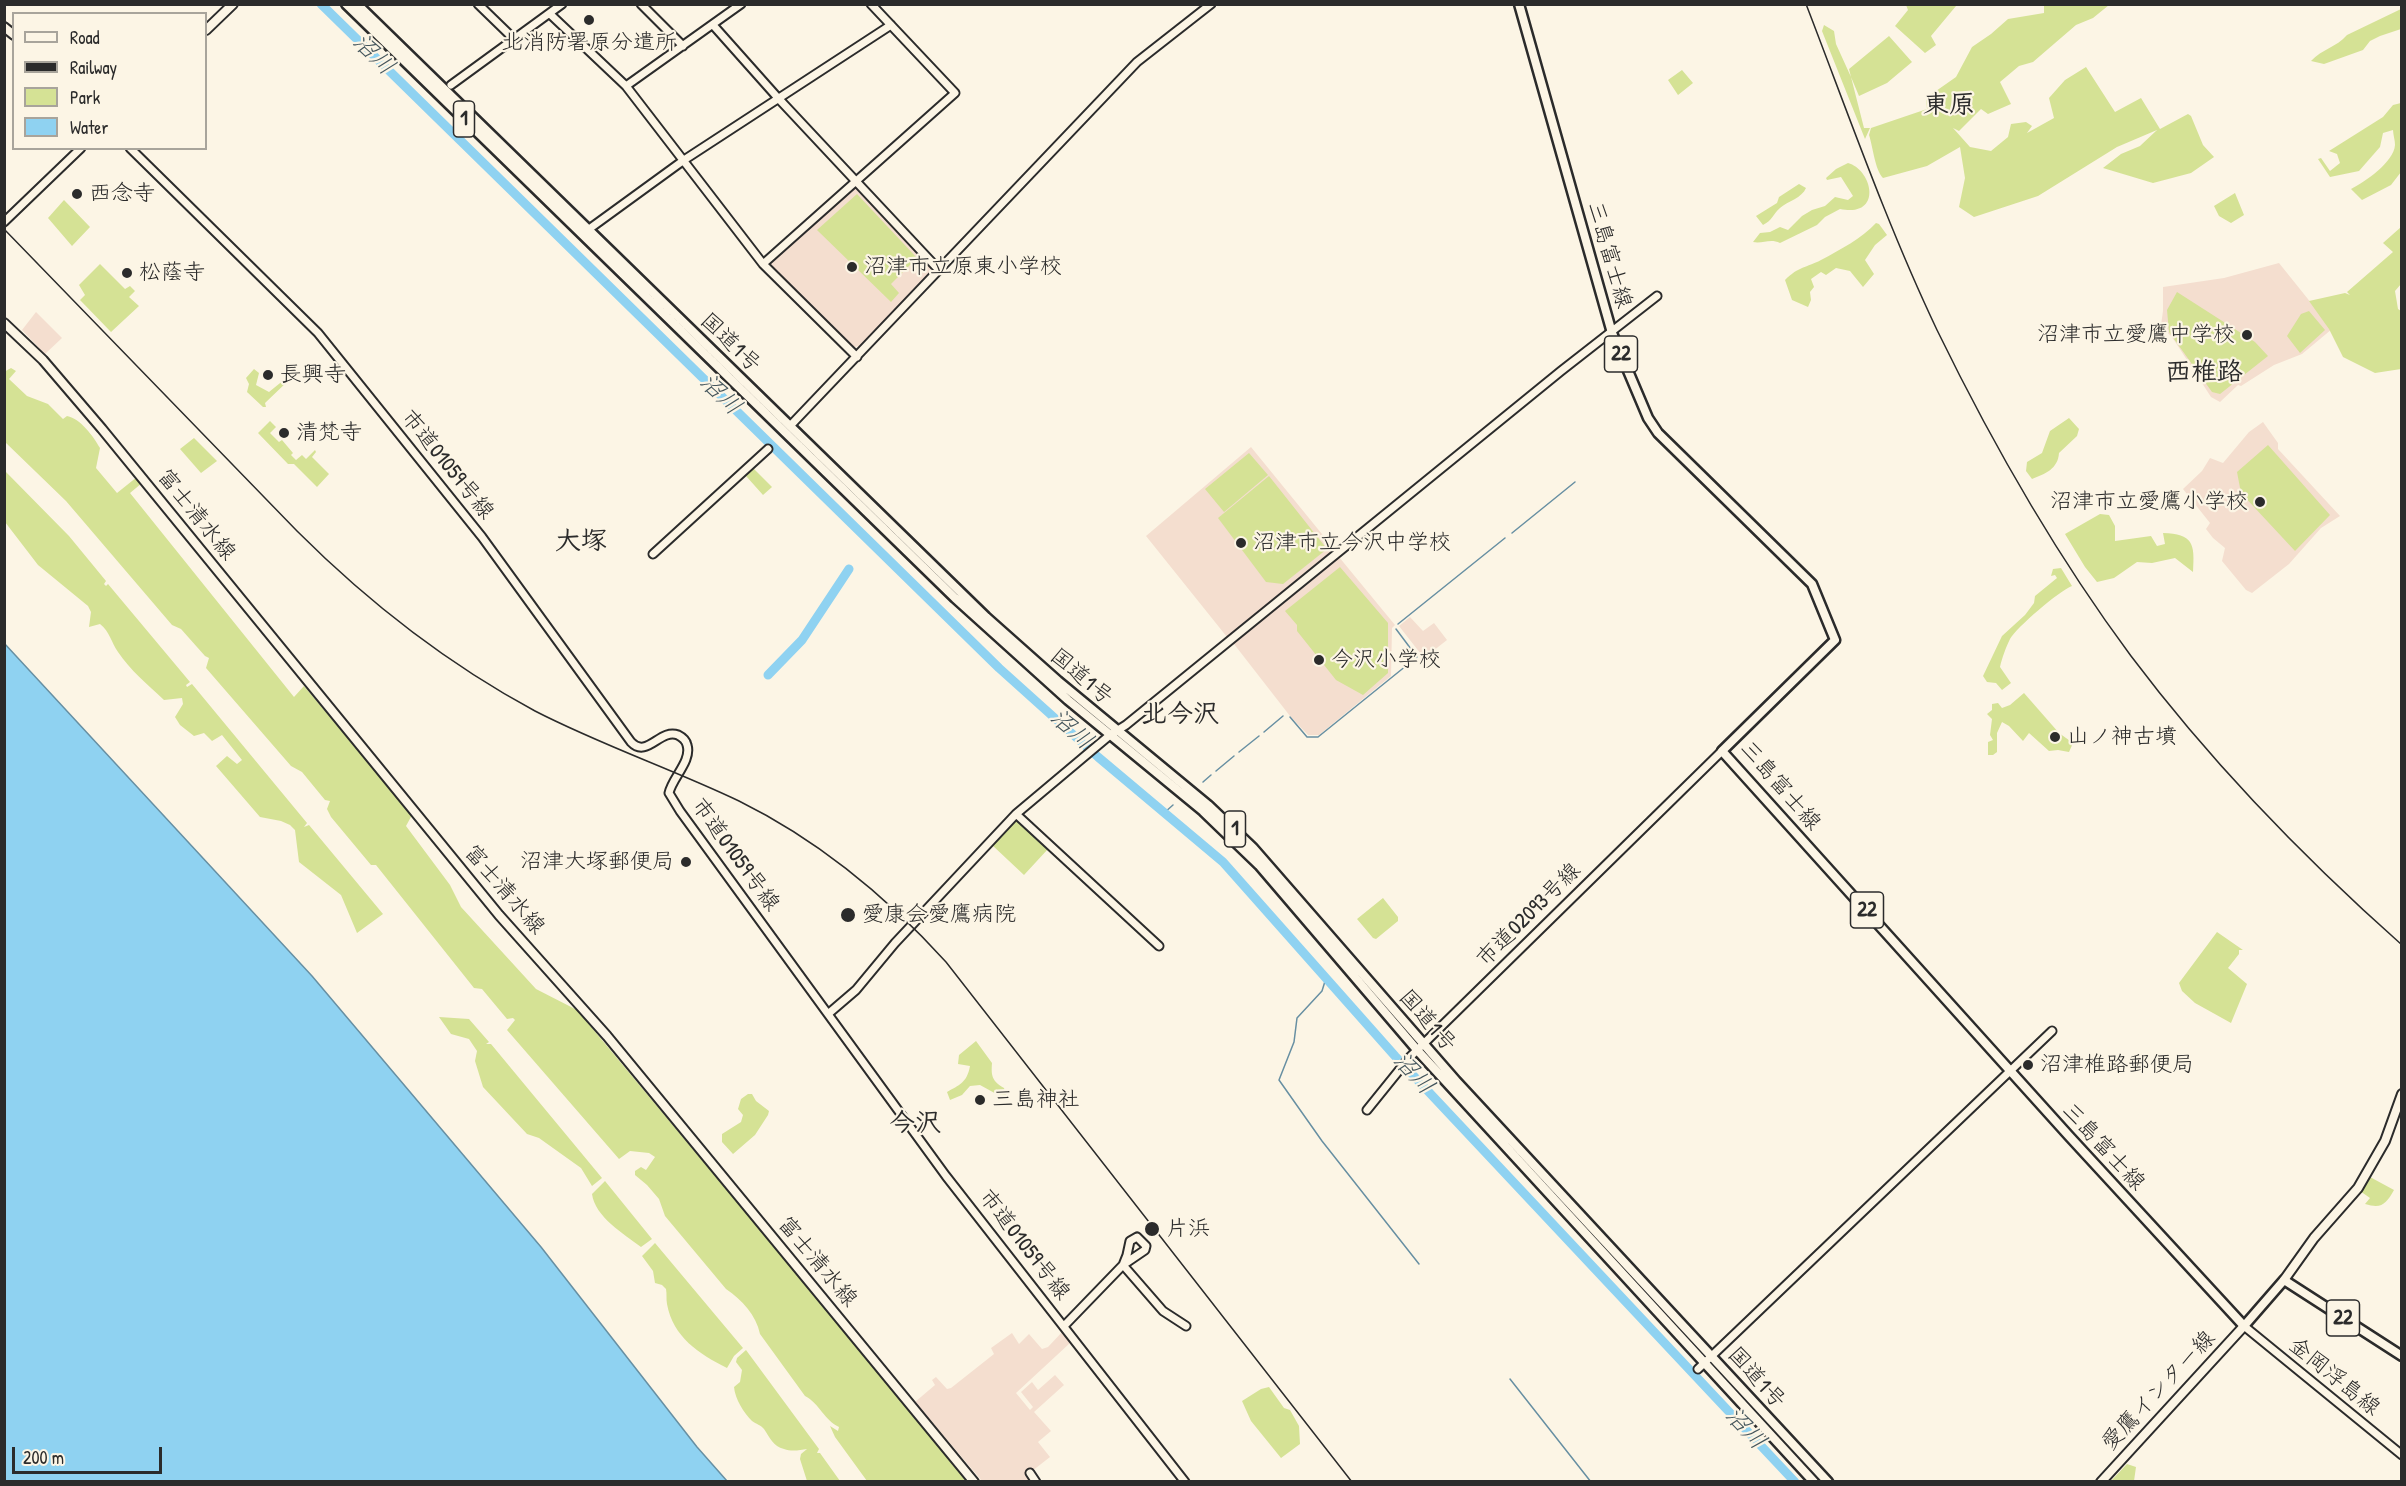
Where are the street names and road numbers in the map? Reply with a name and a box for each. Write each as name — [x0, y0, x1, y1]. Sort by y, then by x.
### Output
road number: 1 — [454, 101, 474, 137]
street label: 三島富士線 — [1581, 198, 1637, 312]
street label: 国道1号 — [694, 308, 766, 378]
road number: 22 — [1604, 336, 1638, 372]
street label: 市道01059号線 — [395, 405, 499, 525]
street label: 富士清水線 — [151, 464, 241, 566]
street label: 国道1号 — [1044, 643, 1118, 711]
street label: 三島富士線 — [1734, 736, 1826, 836]
street label: 市道01059号線 — [685, 793, 785, 917]
road number: 1 — [1224, 811, 1246, 847]
street label: 富士清水線 — [458, 840, 550, 940]
street label: 市道02093号線 — [1472, 858, 1586, 972]
road number: 22 — [1850, 892, 1884, 928]
street label: 国道1号 — [1393, 984, 1461, 1058]
street label: 三島富士線 — [2056, 1098, 2150, 1196]
street label: 市道01059号線 — [973, 1184, 1075, 1306]
street label: 富士清水線 — [772, 1211, 862, 1313]
road number: 22 — [2326, 1300, 2360, 1336]
street label: 愛鷹インター線 — [2097, 1326, 2221, 1456]
street label: 金岡浮島線 — [2283, 1332, 2385, 1422]
street label: 国道1号 — [1721, 1342, 1791, 1414]

